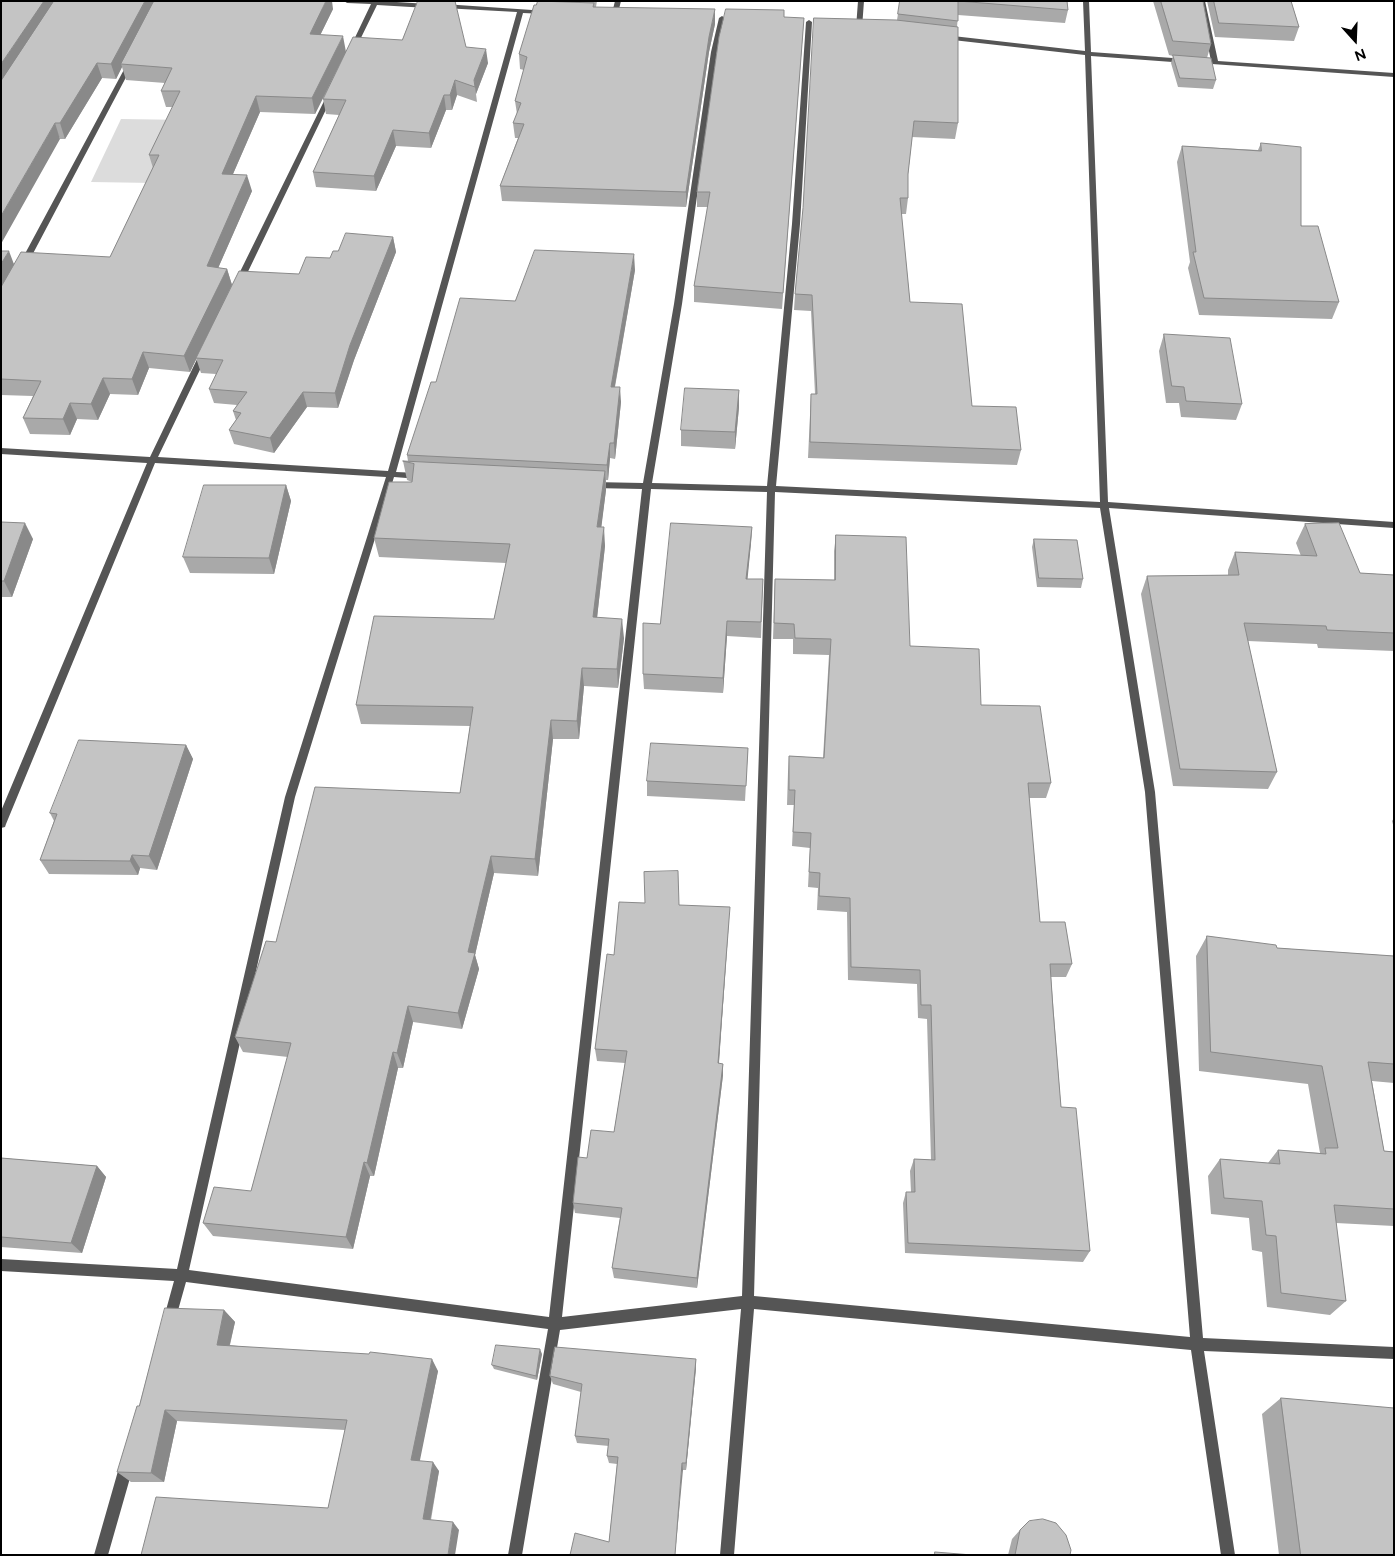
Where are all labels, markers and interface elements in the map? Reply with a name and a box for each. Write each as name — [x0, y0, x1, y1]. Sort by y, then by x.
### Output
north arrow — [1330, 15, 1380, 65]
text: N — [1352, 45, 1368, 64]

